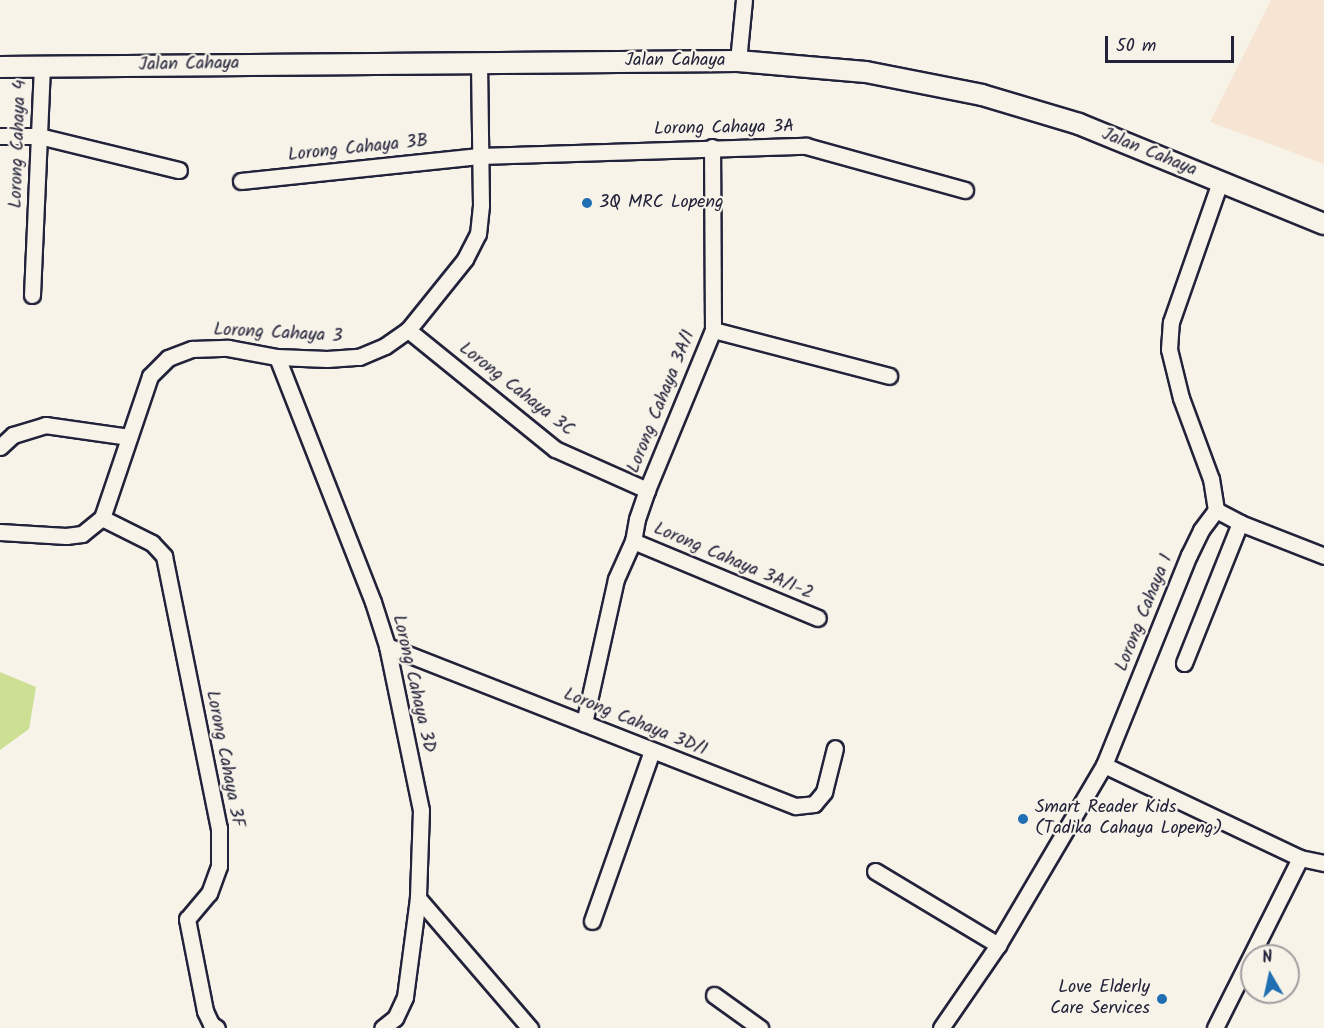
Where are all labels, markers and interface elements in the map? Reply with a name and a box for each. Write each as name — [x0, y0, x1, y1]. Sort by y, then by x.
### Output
scale bar — [1108, 24, 1237, 62]
text: 50 m — [1116, 32, 1156, 61]
street label: Jalan Cahaya — [625, 50, 725, 72]
street label: Jalan Cahaya — [138, 53, 240, 77]
street label: Lorong Cahaya 4 — [6, 79, 32, 209]
street label: Lorong Cahaya 3A — [654, 117, 794, 141]
street label: Jalan Cahaya — [1098, 124, 1200, 182]
street label: Lorong Cahaya 3B — [287, 131, 429, 167]
place label: 3Q MRC Lopeng — [599, 192, 724, 214]
marker: 3Q MRC Lopeng — [580, 196, 594, 210]
street label: Lorong Cahaya 3 — [213, 320, 343, 348]
street label: Lorong Cahaya 3A/1 — [623, 327, 701, 477]
street label: Lorong Cahaya 3C — [454, 338, 578, 442]
street label: Lorong Cahaya 3A/1-2 — [650, 519, 816, 605]
street label: Lorong Cahaya 1 — [1112, 551, 1178, 675]
street label: Lorong Cahaya 3D — [387, 613, 439, 755]
street label: Lorong Cahaya 3D/1 — [560, 684, 710, 762]
street label: Lorong Cahaya 3F — [200, 689, 248, 829]
place label: Smart Reader Kids (Tadika Cahaya Lopeng) — [1035, 798, 1222, 840]
marker: Smart Reader Kids (Tadika Cahaya Lopeng) — [1016, 812, 1030, 826]
north arrow — [1240, 944, 1300, 1004]
text: N — [1260, 945, 1274, 971]
place label: Love Elderly Care Services — [1050, 978, 1150, 1020]
marker: Love Elderly Care Services — [1155, 992, 1169, 1006]

